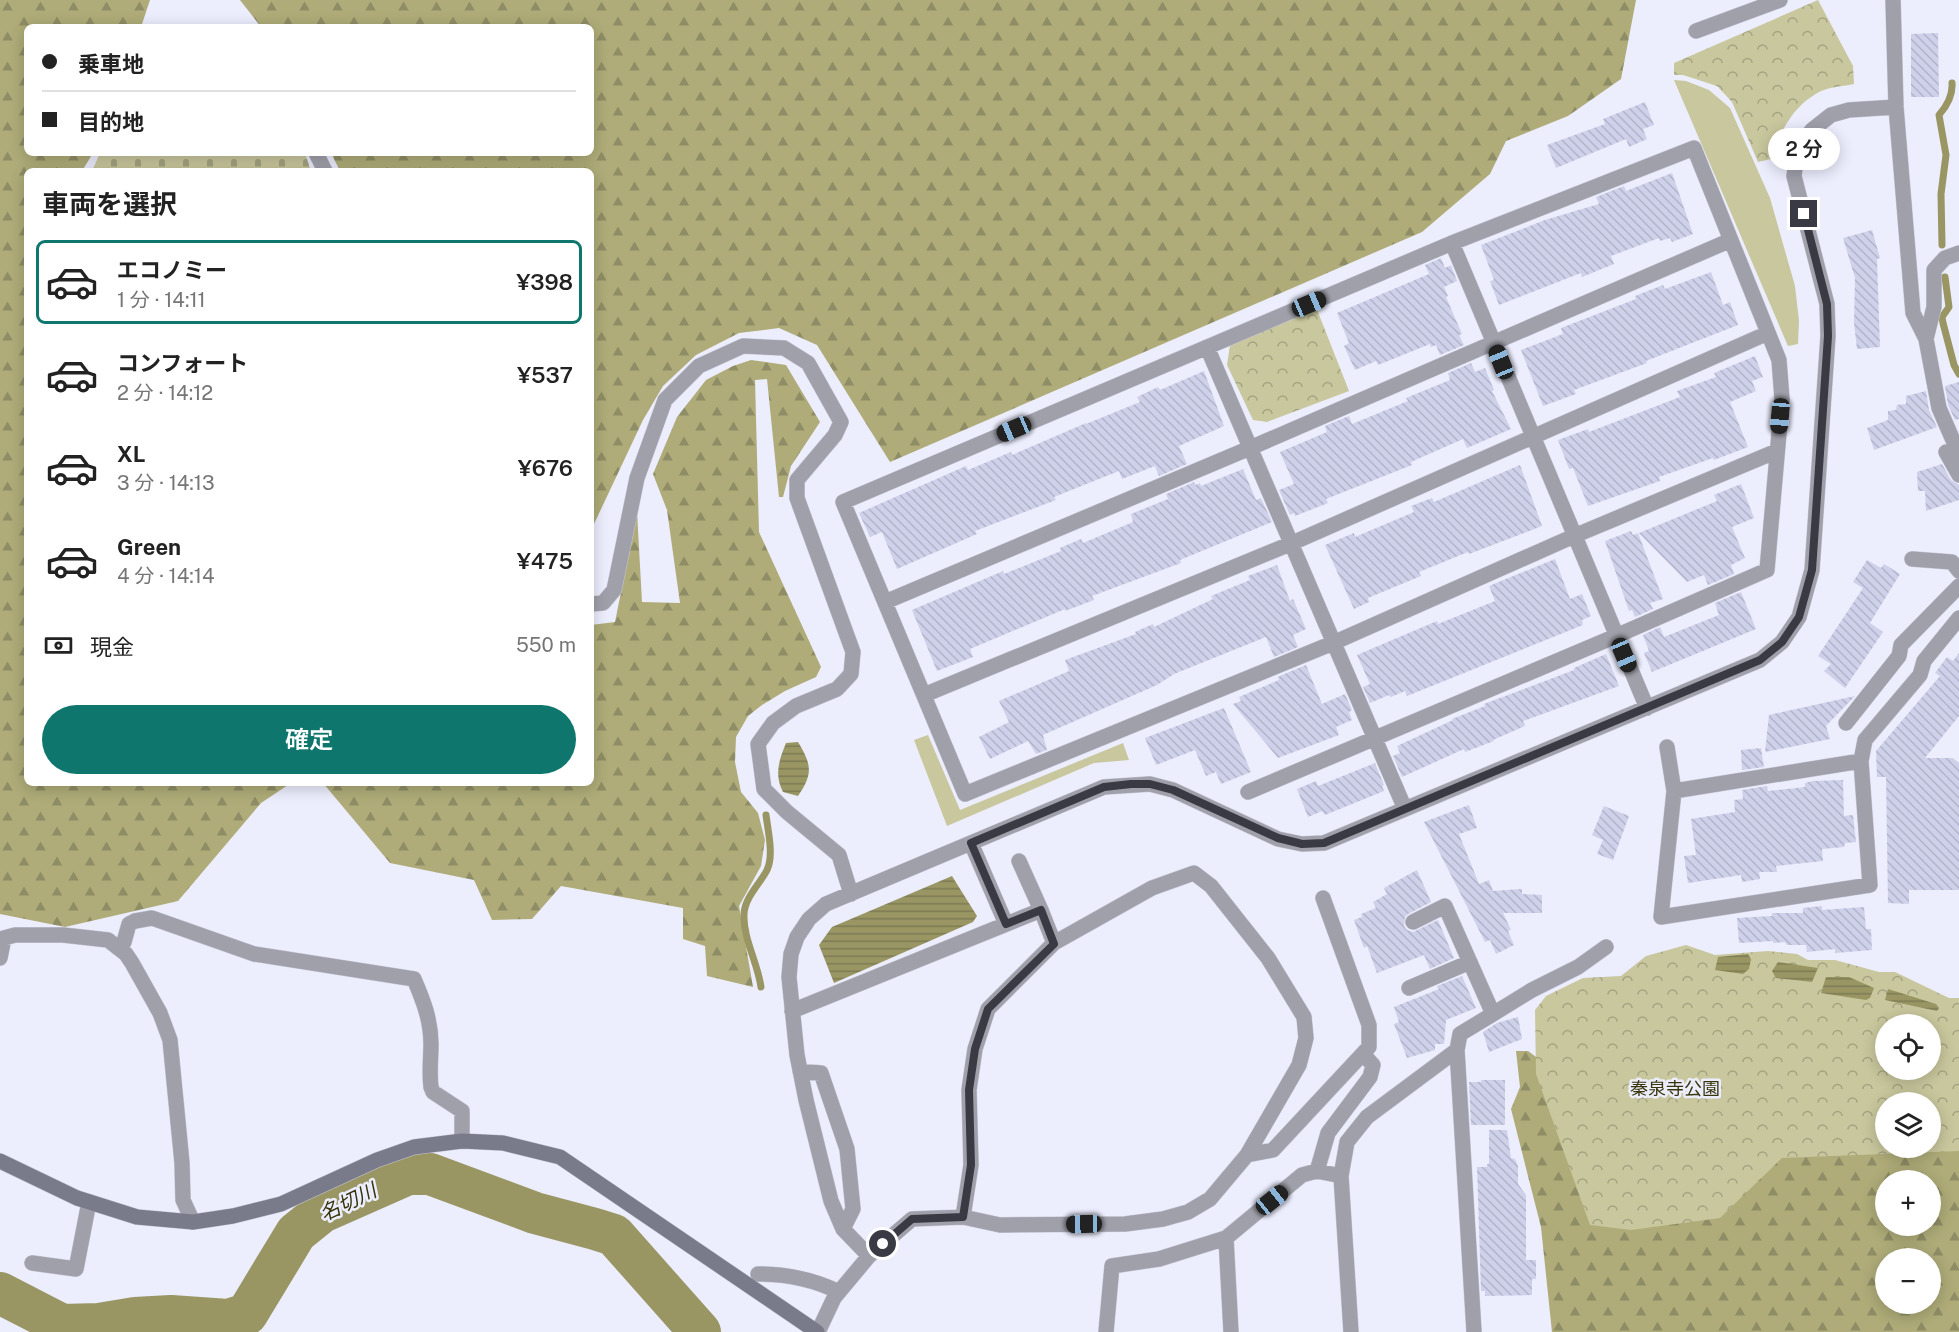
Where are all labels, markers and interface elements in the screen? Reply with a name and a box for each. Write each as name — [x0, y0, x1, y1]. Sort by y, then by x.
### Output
text: 乗車地 — [78, 51, 144, 77]
text: 目的地 — [78, 109, 144, 135]
callout: 2 分 — [1768, 127, 1840, 169]
text: 2 分 — [1785, 137, 1823, 161]
text: 車両を選択 — [42, 188, 177, 220]
route end — [1790, 200, 1817, 227]
icon: car — [45, 255, 99, 309]
text: エコノミー — [117, 257, 227, 283]
text: ¥398 — [516, 269, 573, 295]
text: 1 分 · 14:11 — [117, 288, 206, 312]
car — [1289, 289, 1329, 319]
car — [1486, 342, 1516, 382]
icon: car — [45, 348, 99, 402]
text: コンフォート — [117, 350, 248, 376]
text: ¥537 — [517, 362, 573, 388]
text: 2 分 · 14:12 — [117, 381, 213, 405]
car — [1769, 397, 1791, 435]
car — [994, 414, 1034, 444]
icon: car — [45, 441, 99, 495]
text: XL — [117, 441, 145, 467]
text: ¥676 — [518, 455, 573, 481]
text: 3 分 · 14:13 — [117, 471, 215, 495]
icon: car — [45, 534, 99, 588]
text: Green — [117, 534, 181, 560]
text: ¥475 — [517, 548, 573, 574]
text: 4 分 · 14:14 — [117, 564, 215, 588]
icon: cash — [42, 629, 75, 662]
text: 550 m — [516, 633, 576, 657]
text: 現金 — [90, 634, 134, 660]
car — [1609, 635, 1639, 675]
button: 確定 — [42, 705, 576, 774]
map controls — [1875, 1014, 1941, 1314]
button: locate — [1875, 1014, 1941, 1080]
park label: 秦泉寺公園 — [1630, 1078, 1720, 1099]
button: layers — [1875, 1092, 1941, 1158]
button: + — [1875, 1170, 1941, 1236]
water label: 名切川 — [316, 1177, 382, 1226]
car — [1252, 1182, 1292, 1218]
car — [1066, 1215, 1102, 1233]
route start — [869, 1230, 896, 1257]
button: − — [1875, 1248, 1941, 1314]

